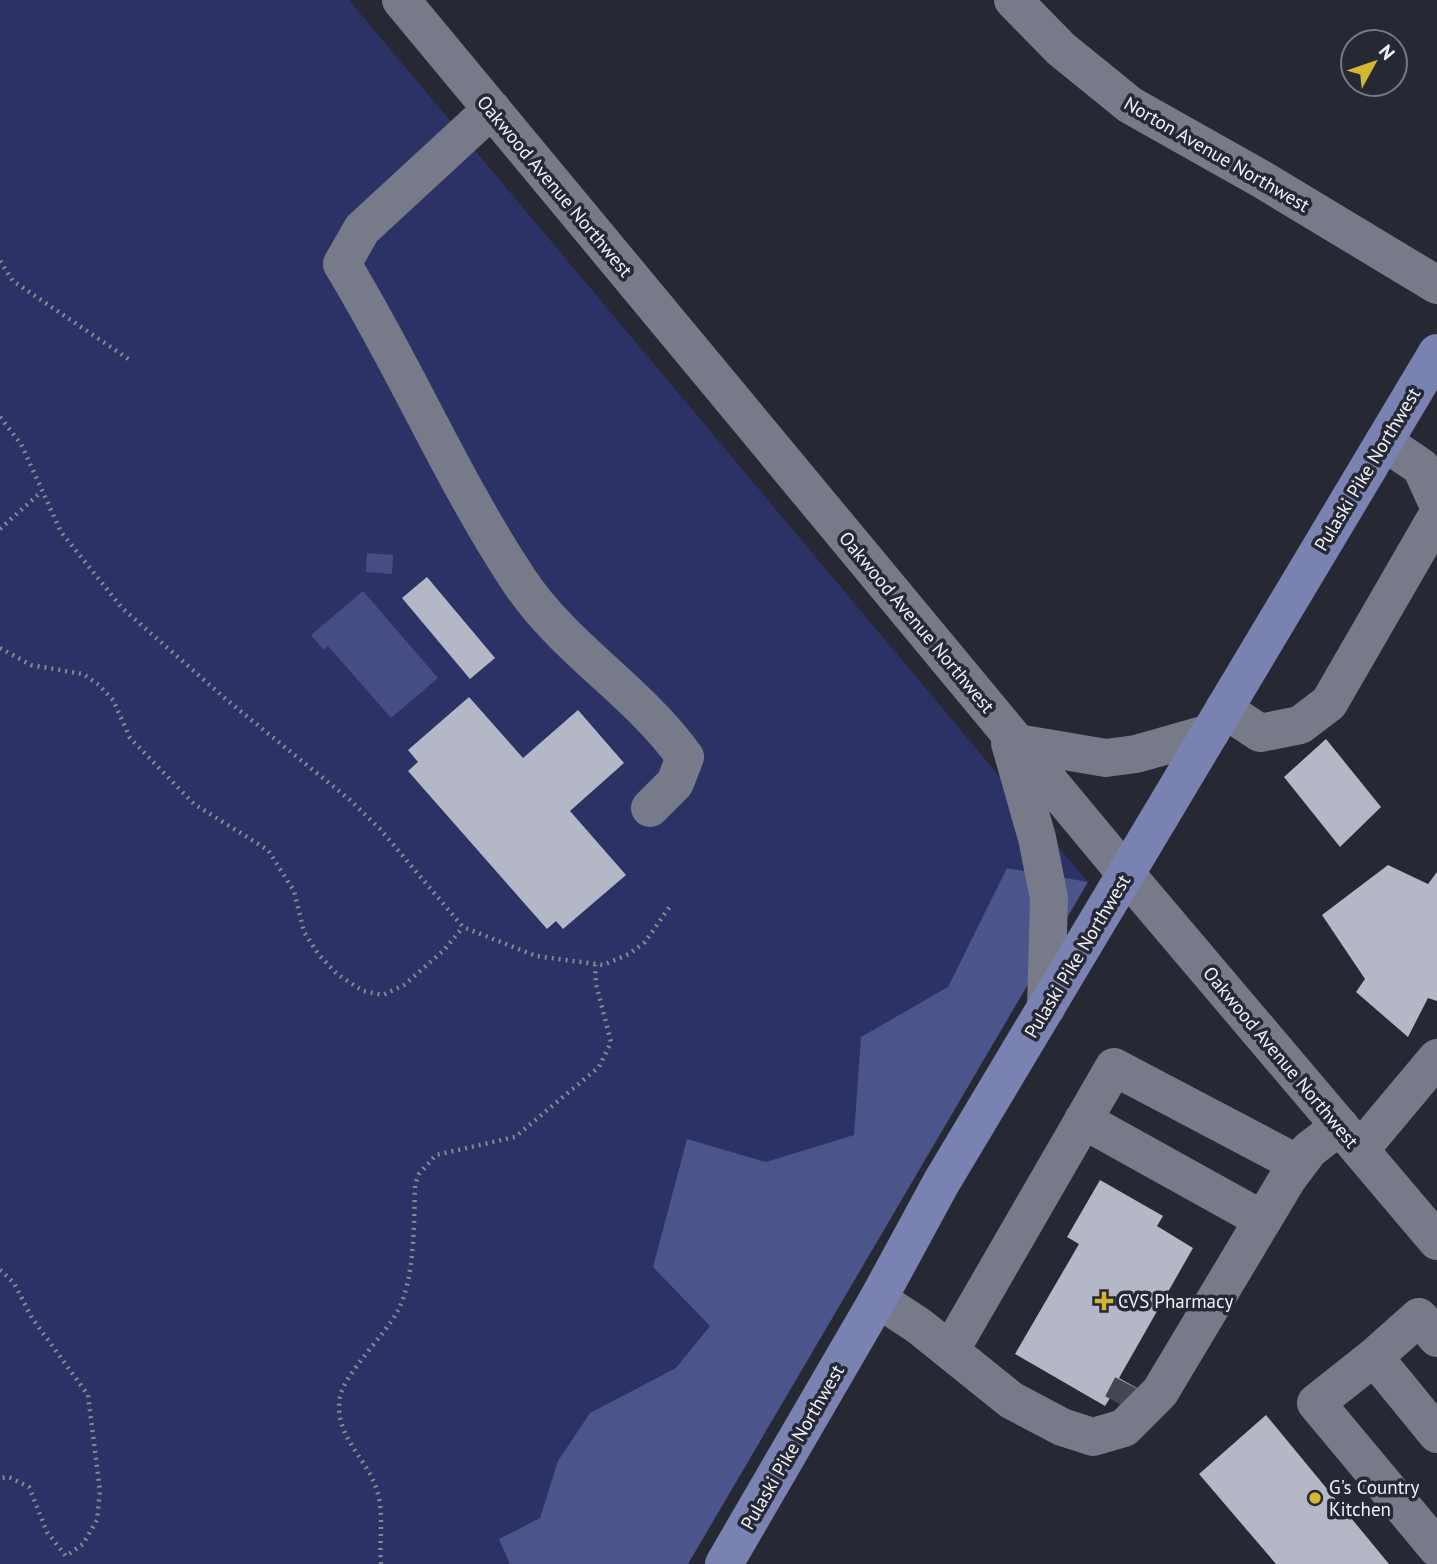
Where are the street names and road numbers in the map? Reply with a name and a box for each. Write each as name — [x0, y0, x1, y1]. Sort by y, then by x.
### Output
street label: Oakwood Avenue Northwest — [472, 90, 638, 282]
street label: Norton Avenue Northwest — [1120, 91, 1315, 217]
street label: Pulaski Pike Northwest — [1309, 382, 1426, 555]
street label: Oakwood Avenue Northwest — [834, 526, 1000, 718]
street label: Pulaski Pike Northwest — [1019, 869, 1136, 1042]
street label: Oakwood Avenue Northwest — [1198, 961, 1364, 1153]
street label: Pulaski Pike Northwest — [735, 1360, 849, 1534]

